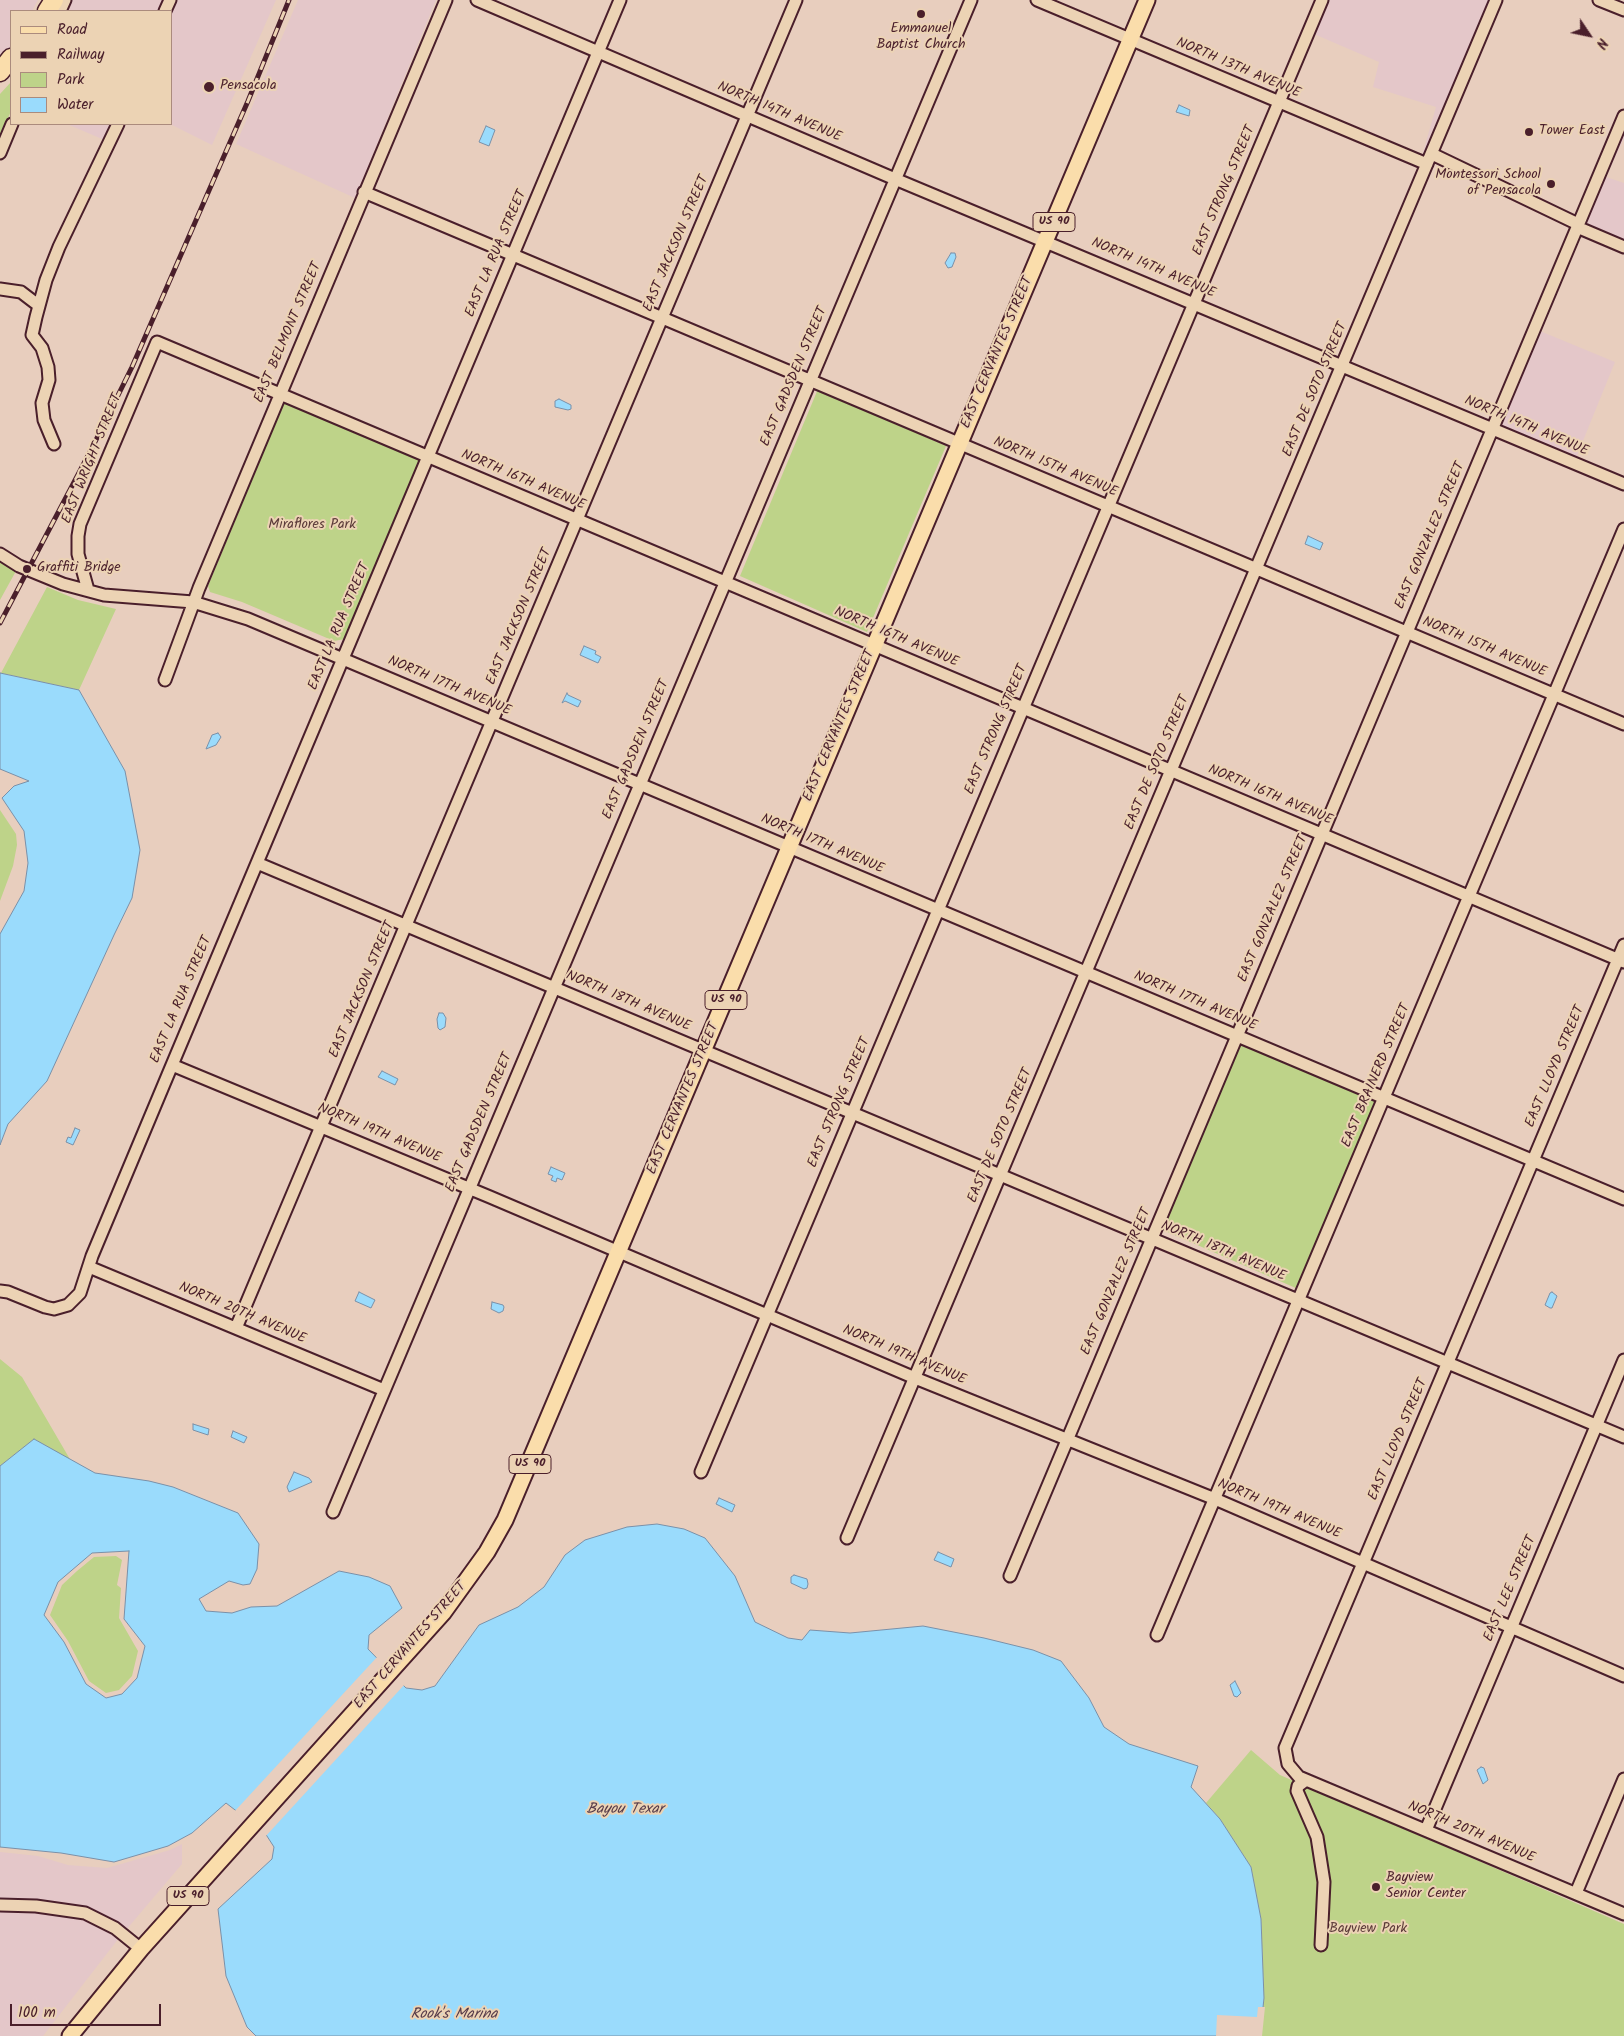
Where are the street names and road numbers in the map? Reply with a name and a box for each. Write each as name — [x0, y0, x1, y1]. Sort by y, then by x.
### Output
street label: NORTH 13TH AVENUE — [1173, 35, 1303, 103]
street label: NORTH 14TH AVENUE — [714, 79, 844, 147]
street label: EAST STRONG STREET — [1190, 123, 1260, 259]
street label: EAST JACKSON STREET — [641, 173, 713, 315]
street label: EAST LA RUA STREET — [463, 188, 531, 320]
road number: US 90 — [1033, 212, 1075, 232]
street label: NORTH 14TH AVENUE — [1088, 235, 1218, 303]
street label: EAST BELMONT STREET — [252, 260, 326, 406]
street label: EAST CERVANTES STREET — [958, 275, 1038, 431]
street label: EAST GADSDEN STREET — [758, 305, 832, 449]
street label: EAST DE SOTO STREET — [1280, 320, 1352, 460]
street label: EAST WRIGHT STREET — [59, 392, 127, 526]
street label: NORTH 14TH AVENUE — [1461, 393, 1591, 461]
street label: NORTH 15TH AVENUE — [990, 434, 1120, 502]
street label: NORTH 16TH AVENUE — [458, 447, 588, 515]
street label: EAST GONZALEZ STREET — [1392, 460, 1470, 612]
street label: EAST JACKSON STREET — [484, 546, 556, 688]
street label: EAST LA RUA STREET — [306, 561, 374, 693]
street label: NORTH 16TH AVENUE — [831, 604, 961, 672]
street label: NORTH 15TH AVENUE — [1419, 614, 1549, 682]
street label: EAST CERVANTES STREET — [800, 648, 880, 804]
street label: NORTH 17TH AVENUE — [385, 653, 513, 721]
street label: EAST STRONG STREET — [962, 662, 1032, 798]
street label: EAST GADSDEN STREET — [600, 678, 674, 822]
street label: EAST DE SOTO STREET — [1122, 693, 1194, 833]
street label: NORTH 16TH AVENUE — [1205, 762, 1335, 830]
street label: NORTH 17TH AVENUE — [758, 811, 886, 879]
street label: EAST GONZALEZ STREET — [1235, 833, 1313, 985]
street label: EAST JACKSON STREET — [327, 919, 399, 1061]
street label: EAST LA RUA STREET — [148, 934, 216, 1066]
street label: NORTH 18TH AVENUE — [563, 968, 693, 1036]
street label: NORTH 17TH AVENUE — [1131, 968, 1259, 1036]
road number: US 90 — [705, 990, 747, 1010]
street label: EAST BRAINERD STREET — [1339, 1002, 1415, 1150]
street label: EAST LLOYD STREET — [1523, 1004, 1589, 1130]
street label: EAST CERVANTES STREET — [644, 1021, 724, 1177]
street label: EAST STRONG STREET — [805, 1035, 875, 1171]
street label: EAST GADSDEN STREET — [443, 1051, 517, 1195]
street label: EAST DE SOTO STREET — [965, 1066, 1037, 1206]
street label: NORTH 19TH AVENUE — [315, 1100, 443, 1168]
street label: EAST GONZALEZ STREET — [1078, 1206, 1156, 1358]
street label: NORTH 18TH AVENUE — [1158, 1218, 1288, 1286]
street label: NORTH 20TH AVENUE — [176, 1280, 308, 1348]
street label: NORTH 19TH AVENUE — [840, 1322, 968, 1390]
street label: EAST LLOYD STREET — [1366, 1377, 1432, 1503]
road number: US 90 — [509, 1455, 551, 1474]
street label: NORTH 19TH AVENUE — [1215, 1476, 1343, 1544]
street label: EAST LEE STREET — [1481, 1533, 1541, 1645]
street label: EAST CERVANTES STREET — [351, 1579, 471, 1713]
street label: NORTH 20TH AVENUE — [1405, 1799, 1537, 1867]
road number: US 90 — [167, 1886, 209, 1905]

